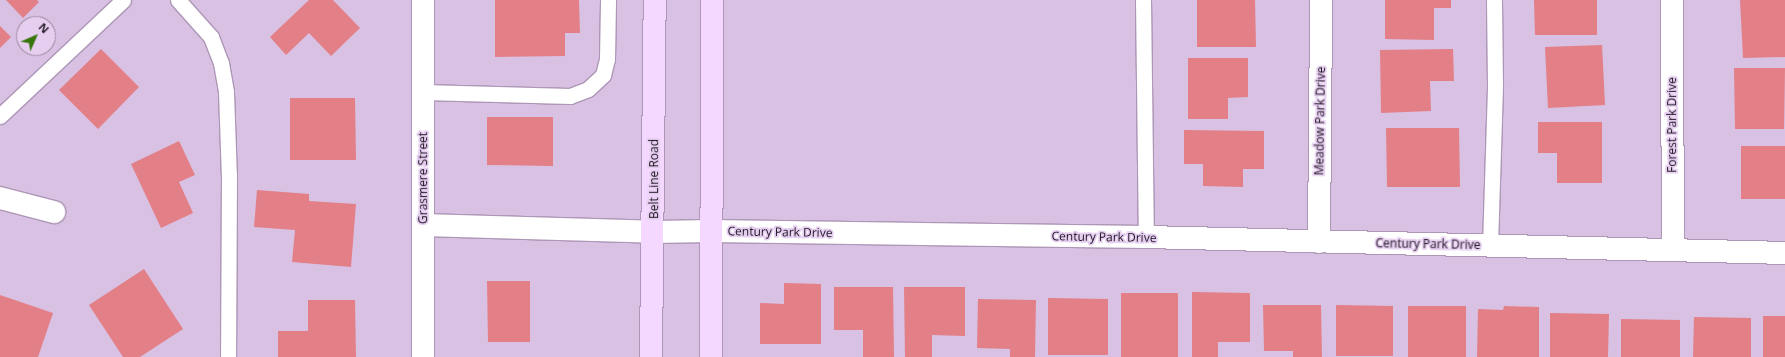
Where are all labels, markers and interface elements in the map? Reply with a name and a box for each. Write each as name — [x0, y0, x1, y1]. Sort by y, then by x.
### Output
north arrow — [16, 16, 56, 56]
text: N — [36, 19, 53, 36]
street label: Meadow Park Drive — [1312, 67, 1328, 175]
street label: Forest Park Drive — [1665, 77, 1679, 173]
street label: Grasmere Street — [416, 132, 430, 224]
street label: Belt Line Road — [647, 139, 661, 219]
street label: Century Park Drive — [727, 224, 833, 240]
street label: Century Park Drive — [1051, 229, 1157, 245]
street label: Century Park Drive — [1375, 236, 1481, 252]

